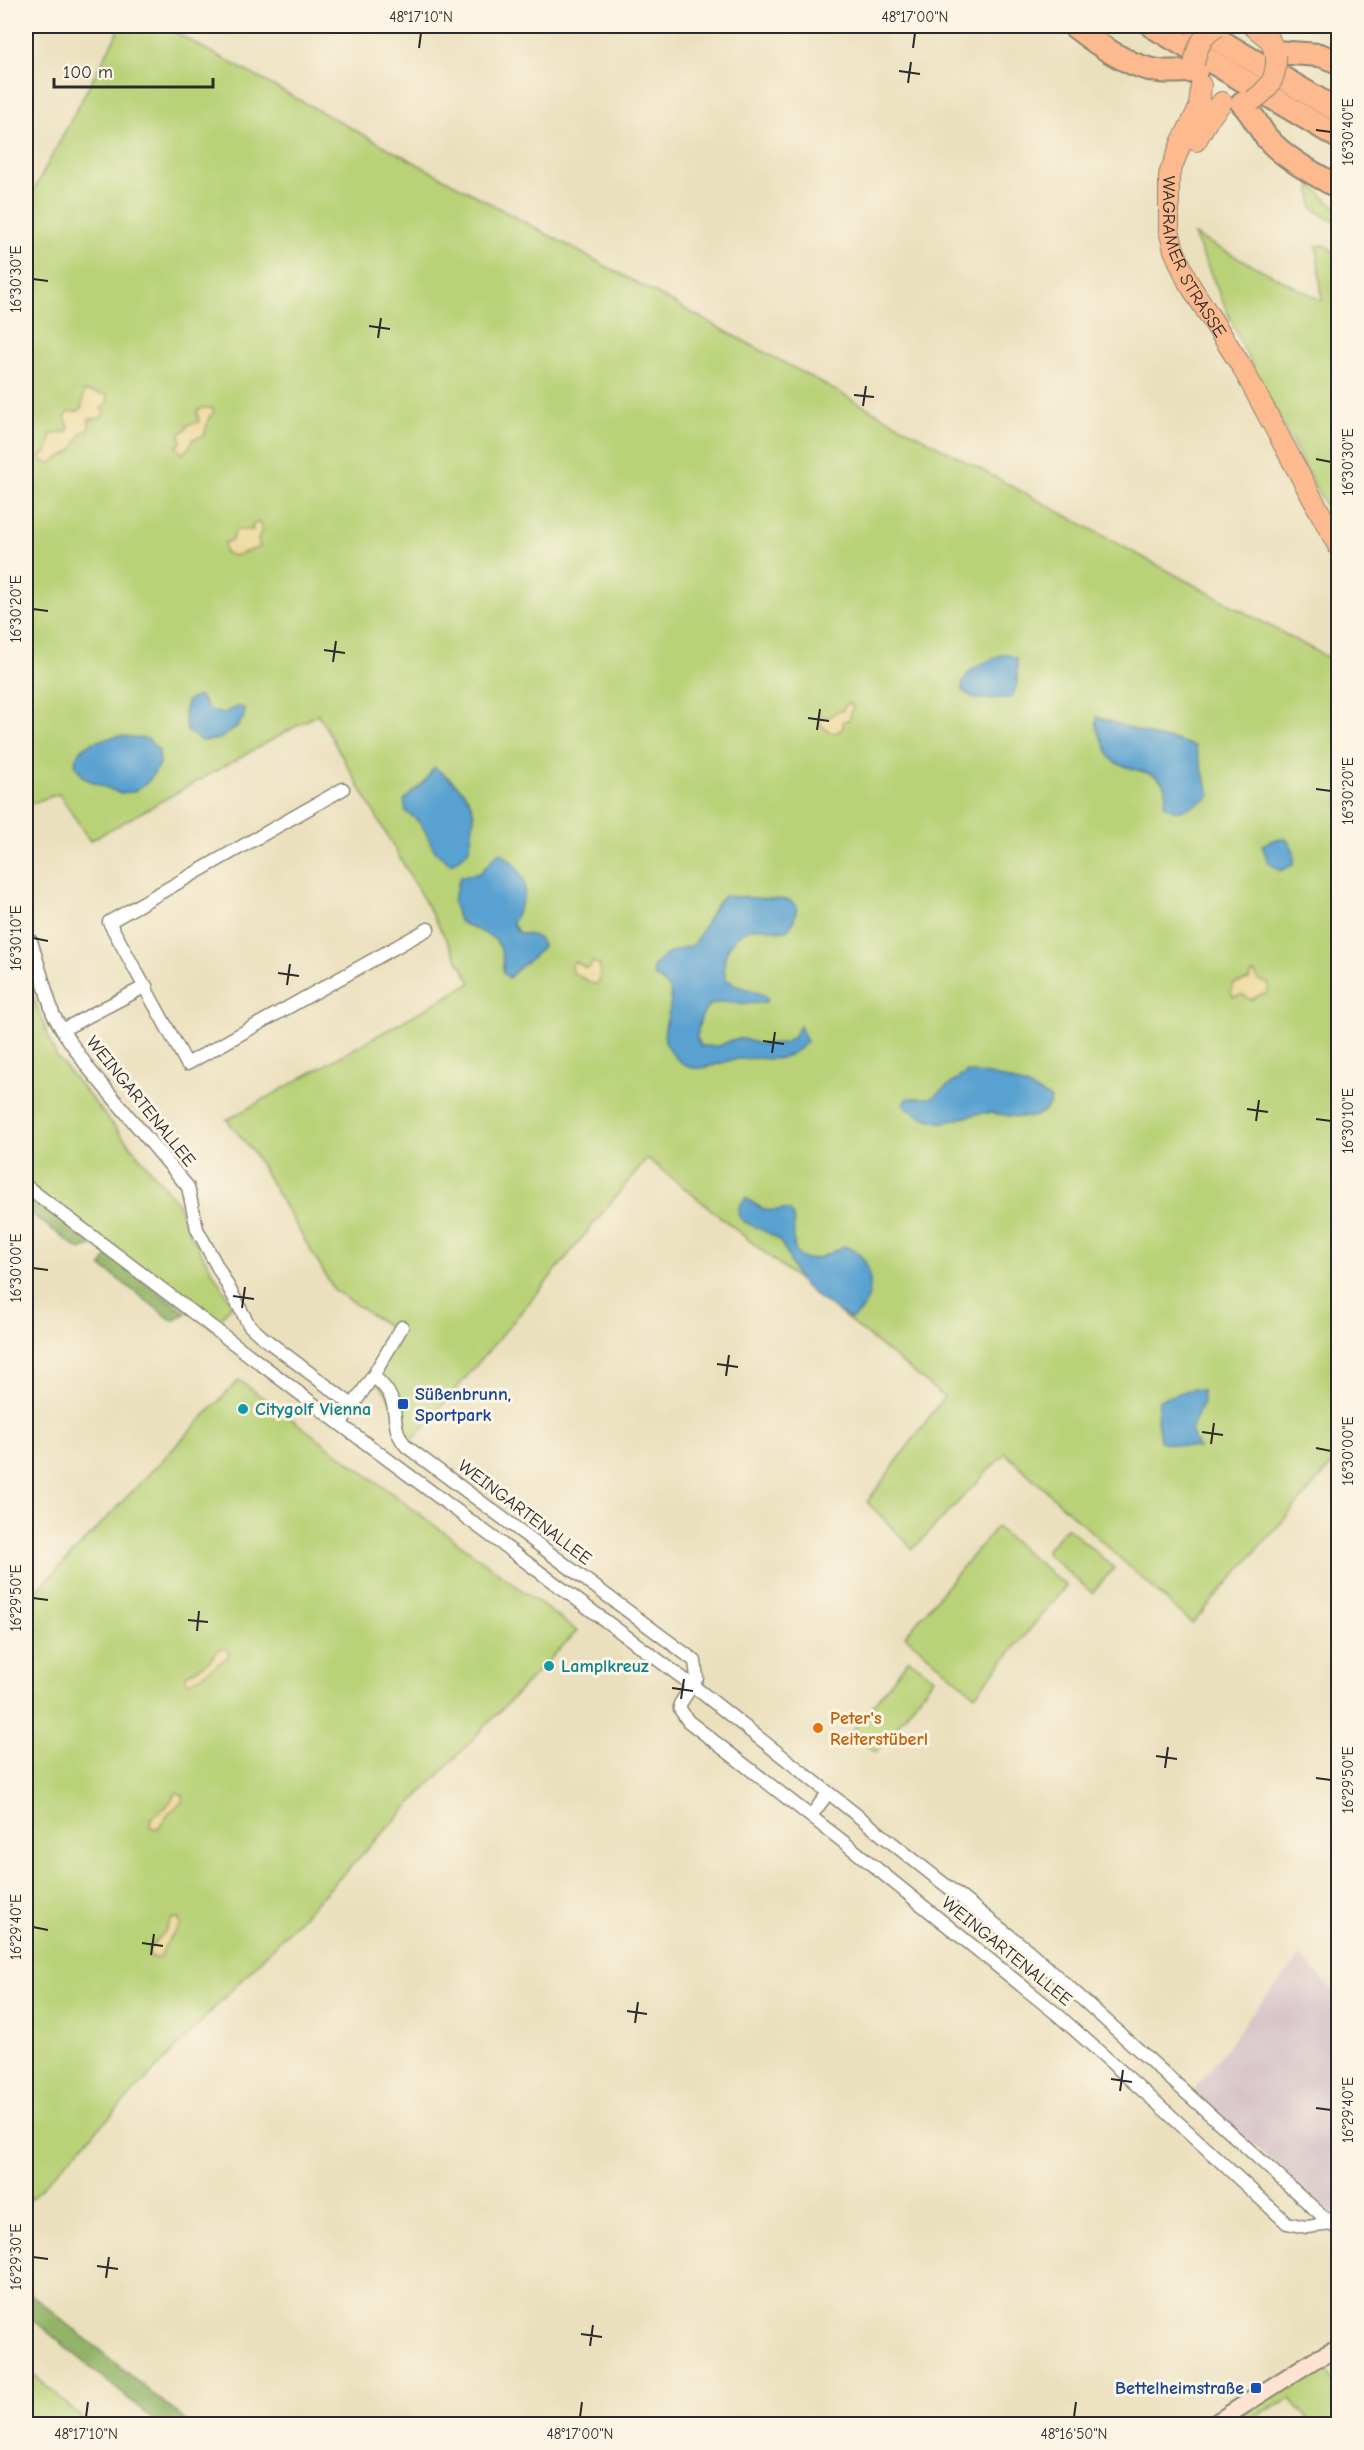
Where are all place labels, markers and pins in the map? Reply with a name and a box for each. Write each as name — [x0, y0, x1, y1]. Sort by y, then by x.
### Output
place label: Süßenbrunn, Sportpark — [415, 1384, 511, 1426]
marker: Süßenbrunn, Sportpark — [396, 1397, 410, 1411]
place label: Citygolf Vienna — [255, 1399, 371, 1420]
marker: Citygolf Vienna — [236, 1402, 250, 1416]
place label: Lamplkreuz — [561, 1656, 649, 1677]
marker: Lamplkreuz — [542, 1659, 556, 1673]
place label: Peter's Reiterstüberl — [830, 1708, 928, 1750]
marker: Peter's Reiterstüberl — [811, 1721, 825, 1735]
place label: Bettelheimstraße — [1115, 2378, 1244, 2399]
marker: Bettelheimstraße — [1249, 2381, 1263, 2395]

